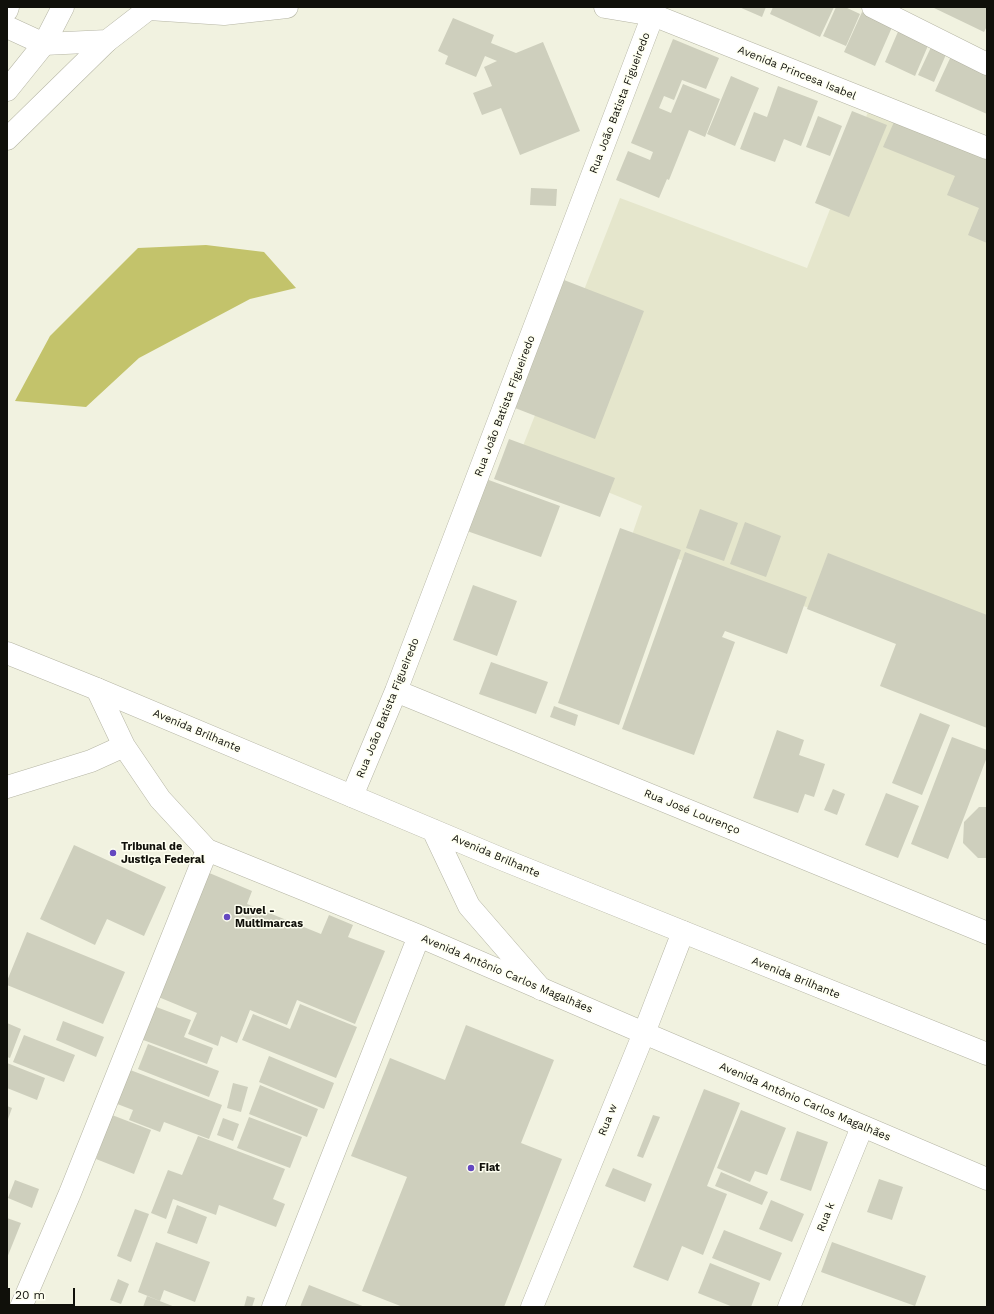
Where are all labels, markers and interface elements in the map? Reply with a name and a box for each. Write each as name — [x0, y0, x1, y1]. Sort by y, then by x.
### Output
street label: Rua João Batista Figueiredo — [587, 31, 653, 175]
street label: Avenida Princesa Isabel — [736, 43, 858, 103]
street label: Rua João Batista Figueiredo — [472, 334, 538, 478]
street label: Rua João Batista Figueiredo — [354, 636, 422, 780]
street label: Avenida Brilhante — [151, 707, 243, 755]
street label: Rua José Lourenço — [642, 787, 742, 837]
street label: Avenida Brilhante — [450, 832, 542, 880]
place label: Tribunal de Justiça Federal — [121, 840, 205, 866]
marker: Tribunal de Justiça Federal — [108, 848, 118, 858]
place label: Duvel - Multimarcas — [235, 904, 303, 930]
marker: Duvel - Multimarcas — [222, 912, 232, 922]
street label: Avenida Antônio Carlos Magalhães — [419, 932, 595, 1016]
street label: Avenida Brilhante — [750, 954, 842, 1002]
street label: Avenida Antônio Carlos Magalhães — [717, 1060, 893, 1144]
street label: Rua w — [596, 1102, 620, 1138]
place label: Fiat — [479, 1161, 500, 1175]
marker: Fiat — [466, 1163, 476, 1173]
street label: Rua k — [814, 1201, 838, 1233]
scale bar — [10, 1280, 77, 1306]
text: 20 m — [15, 1288, 45, 1302]

